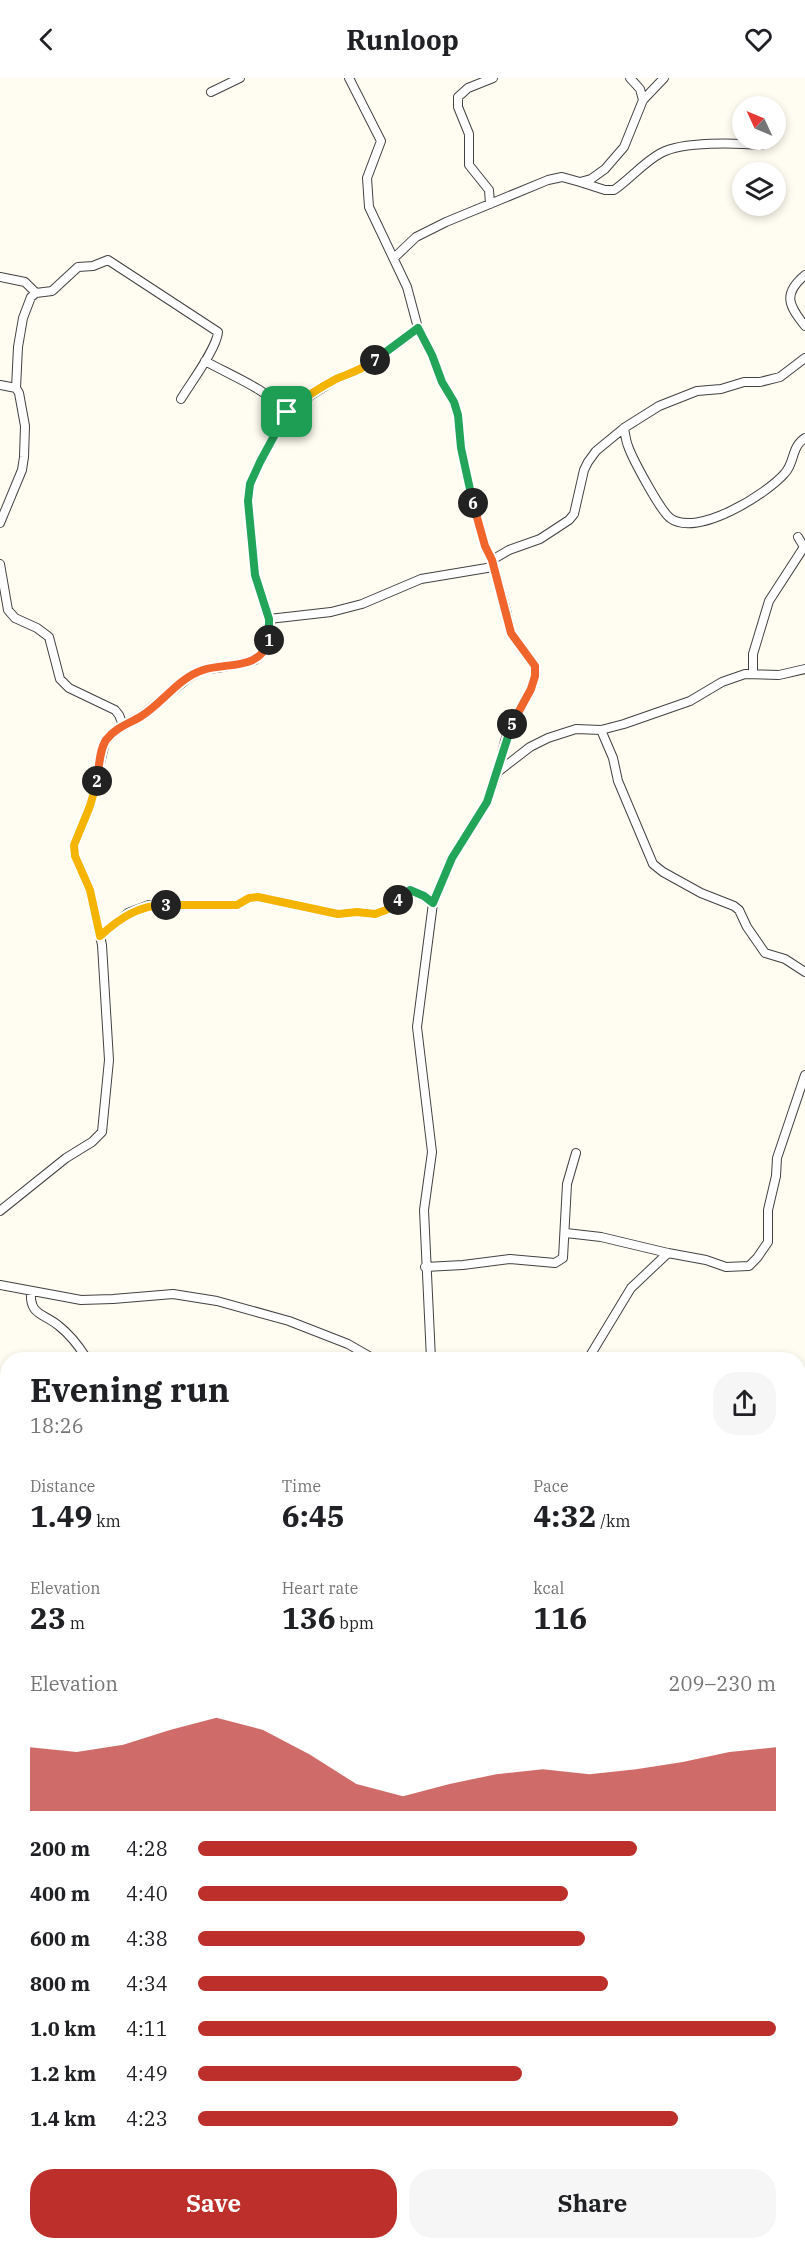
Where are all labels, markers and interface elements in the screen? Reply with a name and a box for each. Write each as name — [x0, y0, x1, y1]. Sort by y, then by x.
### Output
text: Runloop — [346, 22, 459, 57]
icon: back — [30, 23, 63, 56]
icon: heart — [742, 23, 775, 56]
north arrow — [732, 96, 786, 150]
map controls — [732, 96, 786, 216]
button: layers — [732, 162, 786, 216]
pin: 7 — [360, 345, 390, 375]
text: 7 — [370, 350, 380, 370]
pin — [261, 386, 312, 437]
icon: arrive — [270, 395, 303, 428]
pin: 6 — [458, 488, 488, 518]
text: 6 — [468, 493, 478, 513]
pin: 1 — [254, 625, 284, 655]
text: 1 — [264, 630, 274, 650]
pin: 5 — [497, 709, 527, 739]
text: 5 — [507, 714, 517, 734]
pin: 2 — [82, 766, 112, 796]
text: 2 — [92, 771, 102, 791]
pin: 4 — [383, 885, 413, 915]
pin: 3 — [151, 890, 181, 920]
text: 4 — [393, 890, 403, 910]
text: 3 — [161, 895, 171, 915]
text: Evening run — [30, 1368, 230, 1411]
button: share — [713, 1372, 776, 1435]
text: 18:26 — [30, 1412, 84, 1439]
text: Distance — [30, 1476, 95, 1496]
text: Time — [282, 1476, 321, 1496]
text: Pace — [533, 1476, 569, 1496]
text: 1.49 — [30, 1496, 92, 1535]
text: 6:45 — [282, 1496, 345, 1535]
text: 4:32 — [533, 1496, 596, 1535]
text: km — [92, 1511, 121, 1531]
text: /km — [596, 1511, 631, 1531]
text: Elevation — [30, 1578, 100, 1598]
text: Heart rate — [282, 1578, 358, 1598]
text: kcal — [533, 1578, 564, 1598]
text: 23 — [30, 1598, 66, 1637]
text: 136 — [282, 1598, 336, 1637]
text: 116 — [533, 1598, 587, 1637]
text: m — [66, 1613, 85, 1633]
text: bpm — [336, 1613, 374, 1633]
text: Elevation — [30, 1670, 118, 1697]
text: 209–230 m — [669, 1670, 776, 1697]
text: 200 m — [30, 1835, 90, 1862]
text: 4:28 — [126, 1835, 168, 1862]
text: 400 m — [30, 1880, 90, 1907]
text: 4:40 — [126, 1880, 168, 1907]
text: 600 m — [30, 1925, 90, 1952]
text: 4:38 — [126, 1925, 168, 1952]
text: 800 m — [30, 1970, 90, 1997]
text: 4:34 — [126, 1970, 168, 1997]
text: 1.0 km — [30, 2015, 96, 2042]
text: 4:11 — [126, 2015, 168, 2042]
text: 1.2 km — [30, 2060, 96, 2087]
text: 4:49 — [126, 2060, 168, 2087]
text: 1.4 km — [30, 2105, 96, 2132]
text: 4:23 — [126, 2105, 168, 2132]
button: Save — [30, 2169, 397, 2238]
button: Share — [409, 2169, 776, 2238]

